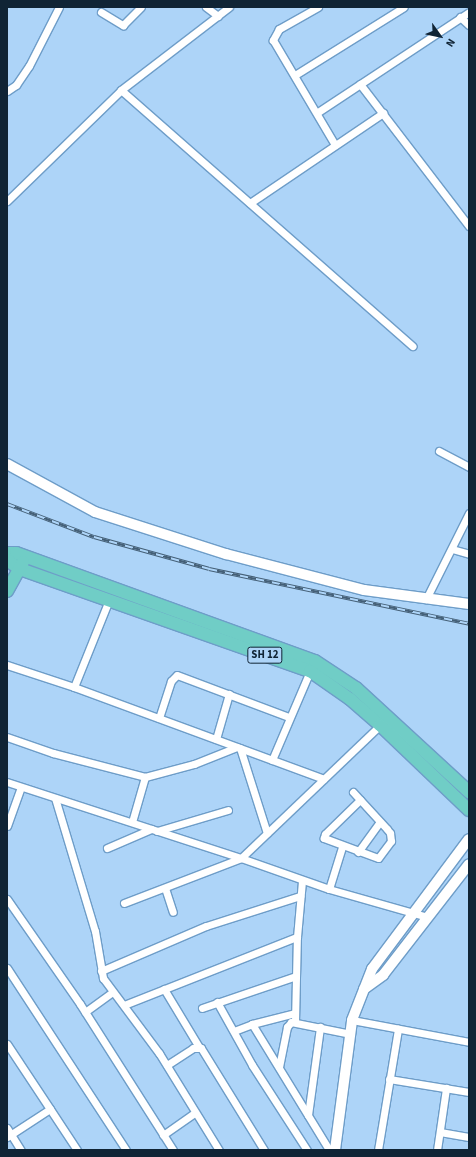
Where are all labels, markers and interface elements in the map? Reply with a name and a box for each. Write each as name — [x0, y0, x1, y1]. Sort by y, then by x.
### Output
north arrow — [420, 16, 460, 56]
text: N — [442, 36, 459, 50]
road number: SH 12 — [247, 646, 283, 664]

